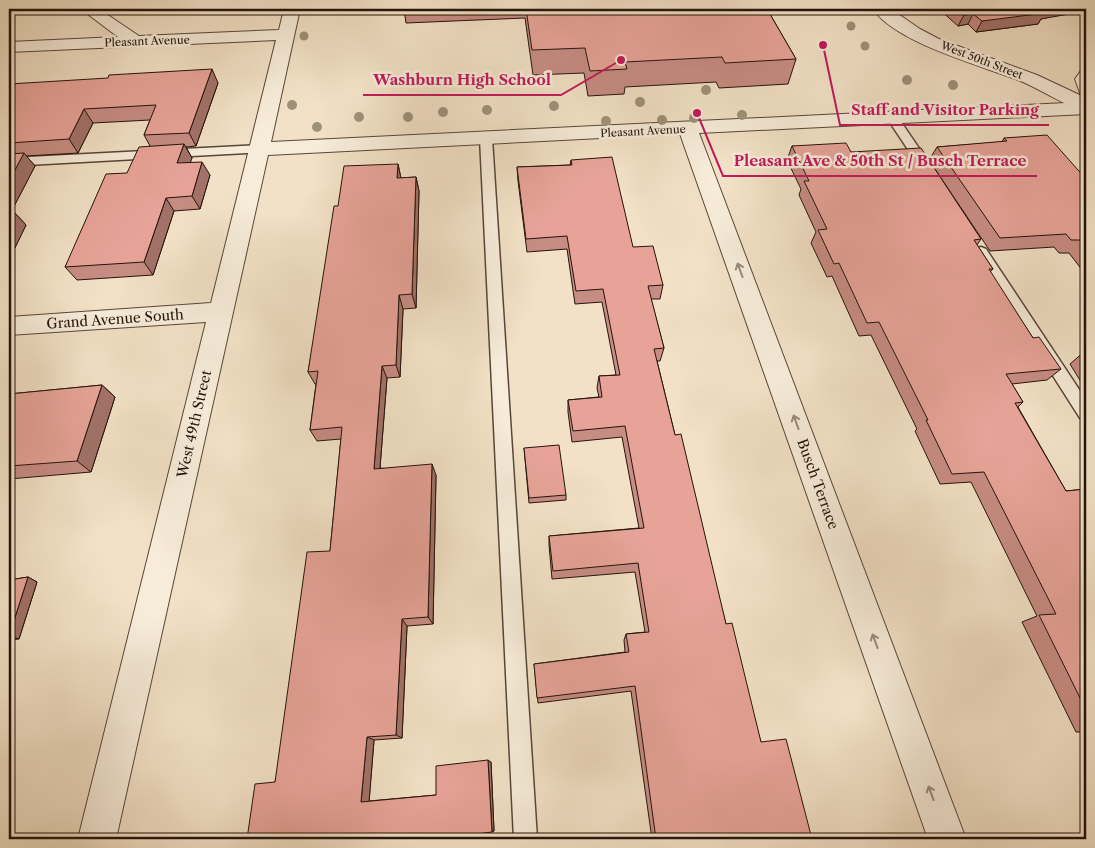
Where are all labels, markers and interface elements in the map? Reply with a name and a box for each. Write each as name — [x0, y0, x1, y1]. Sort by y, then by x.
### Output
street label: Pleasant Avenue — [104, 33, 190, 49]
street label: West 50th Street — [938, 38, 1025, 82]
callout: Washburn High School — [363, 65, 561, 95]
text: Washburn High School — [372, 70, 551, 89]
callout: Staff and Visitor Parking — [840, 95, 1049, 125]
text: Staff and Visitor Parking — [851, 100, 1039, 119]
street label: Pleasant Avenue — [600, 122, 686, 140]
callout: Pleasant Ave & 50th St / Busch Terrace — [723, 146, 1037, 176]
text: Pleasant Ave & 50th St / Busch Terrace — [734, 151, 1026, 170]
one-way arrow — [735, 262, 744, 278]
street label: Grand Avenue South — [46, 305, 185, 333]
street label: West 49th Street — [173, 368, 215, 481]
one-way arrow — [791, 415, 800, 430]
street label: Busch Terrace — [793, 436, 843, 532]
one-way arrow — [870, 634, 879, 649]
one-way arrow — [926, 786, 935, 802]

